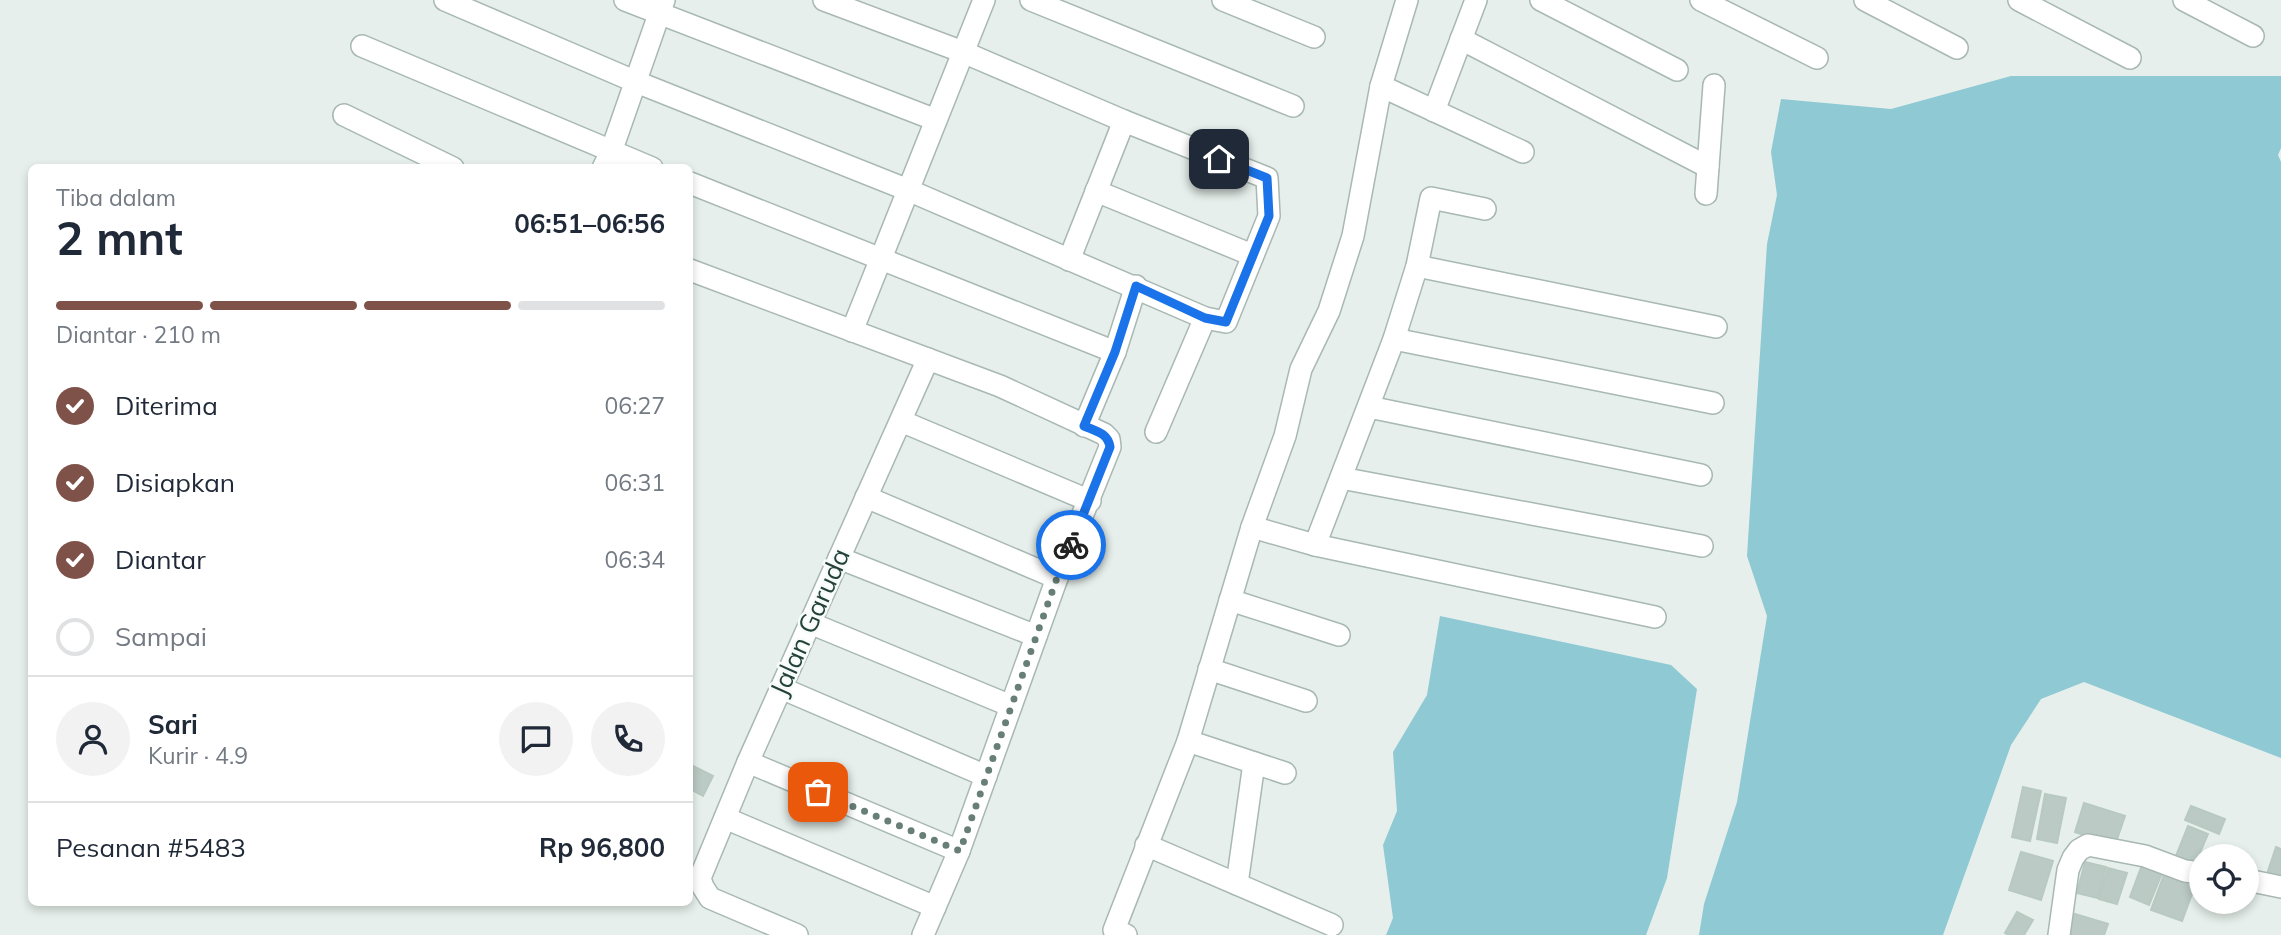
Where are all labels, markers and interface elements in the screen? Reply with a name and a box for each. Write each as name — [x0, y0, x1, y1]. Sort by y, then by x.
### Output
pin — [1189, 129, 1249, 189]
icon: home — [1200, 140, 1238, 178]
text: Tiba dalam — [56, 183, 176, 212]
text: 06:51–06:56 — [514, 207, 665, 240]
text: 2 mnt — [56, 209, 183, 267]
text: Diantar · 210 m — [56, 320, 221, 349]
icon: check — [56, 387, 94, 425]
text: Diterima — [115, 389, 218, 422]
text: 06:27 — [605, 391, 665, 420]
icon: check — [56, 464, 94, 502]
text: Disiapkan — [115, 466, 235, 499]
text: 06:31 — [605, 468, 665, 497]
courier — [1036, 510, 1106, 580]
icon: bike — [1052, 526, 1090, 564]
icon: check — [56, 541, 94, 579]
text: Diantar — [115, 543, 206, 576]
street label: Jalan Garuda — [762, 543, 857, 701]
text: 06:34 — [605, 545, 665, 574]
text: Sampai — [115, 620, 207, 653]
button: person — [56, 702, 130, 776]
button: chat — [499, 702, 573, 776]
button: phone — [591, 702, 665, 776]
text: Sari — [148, 708, 198, 741]
text: Kurir · 4.9 — [148, 741, 248, 770]
pin — [788, 762, 848, 822]
icon: bag — [799, 773, 837, 811]
text: Pesanan #5483 — [56, 831, 246, 864]
text: Rp 96,800 — [539, 831, 665, 864]
map controls — [2189, 844, 2259, 914]
button: locate — [2189, 844, 2259, 914]

